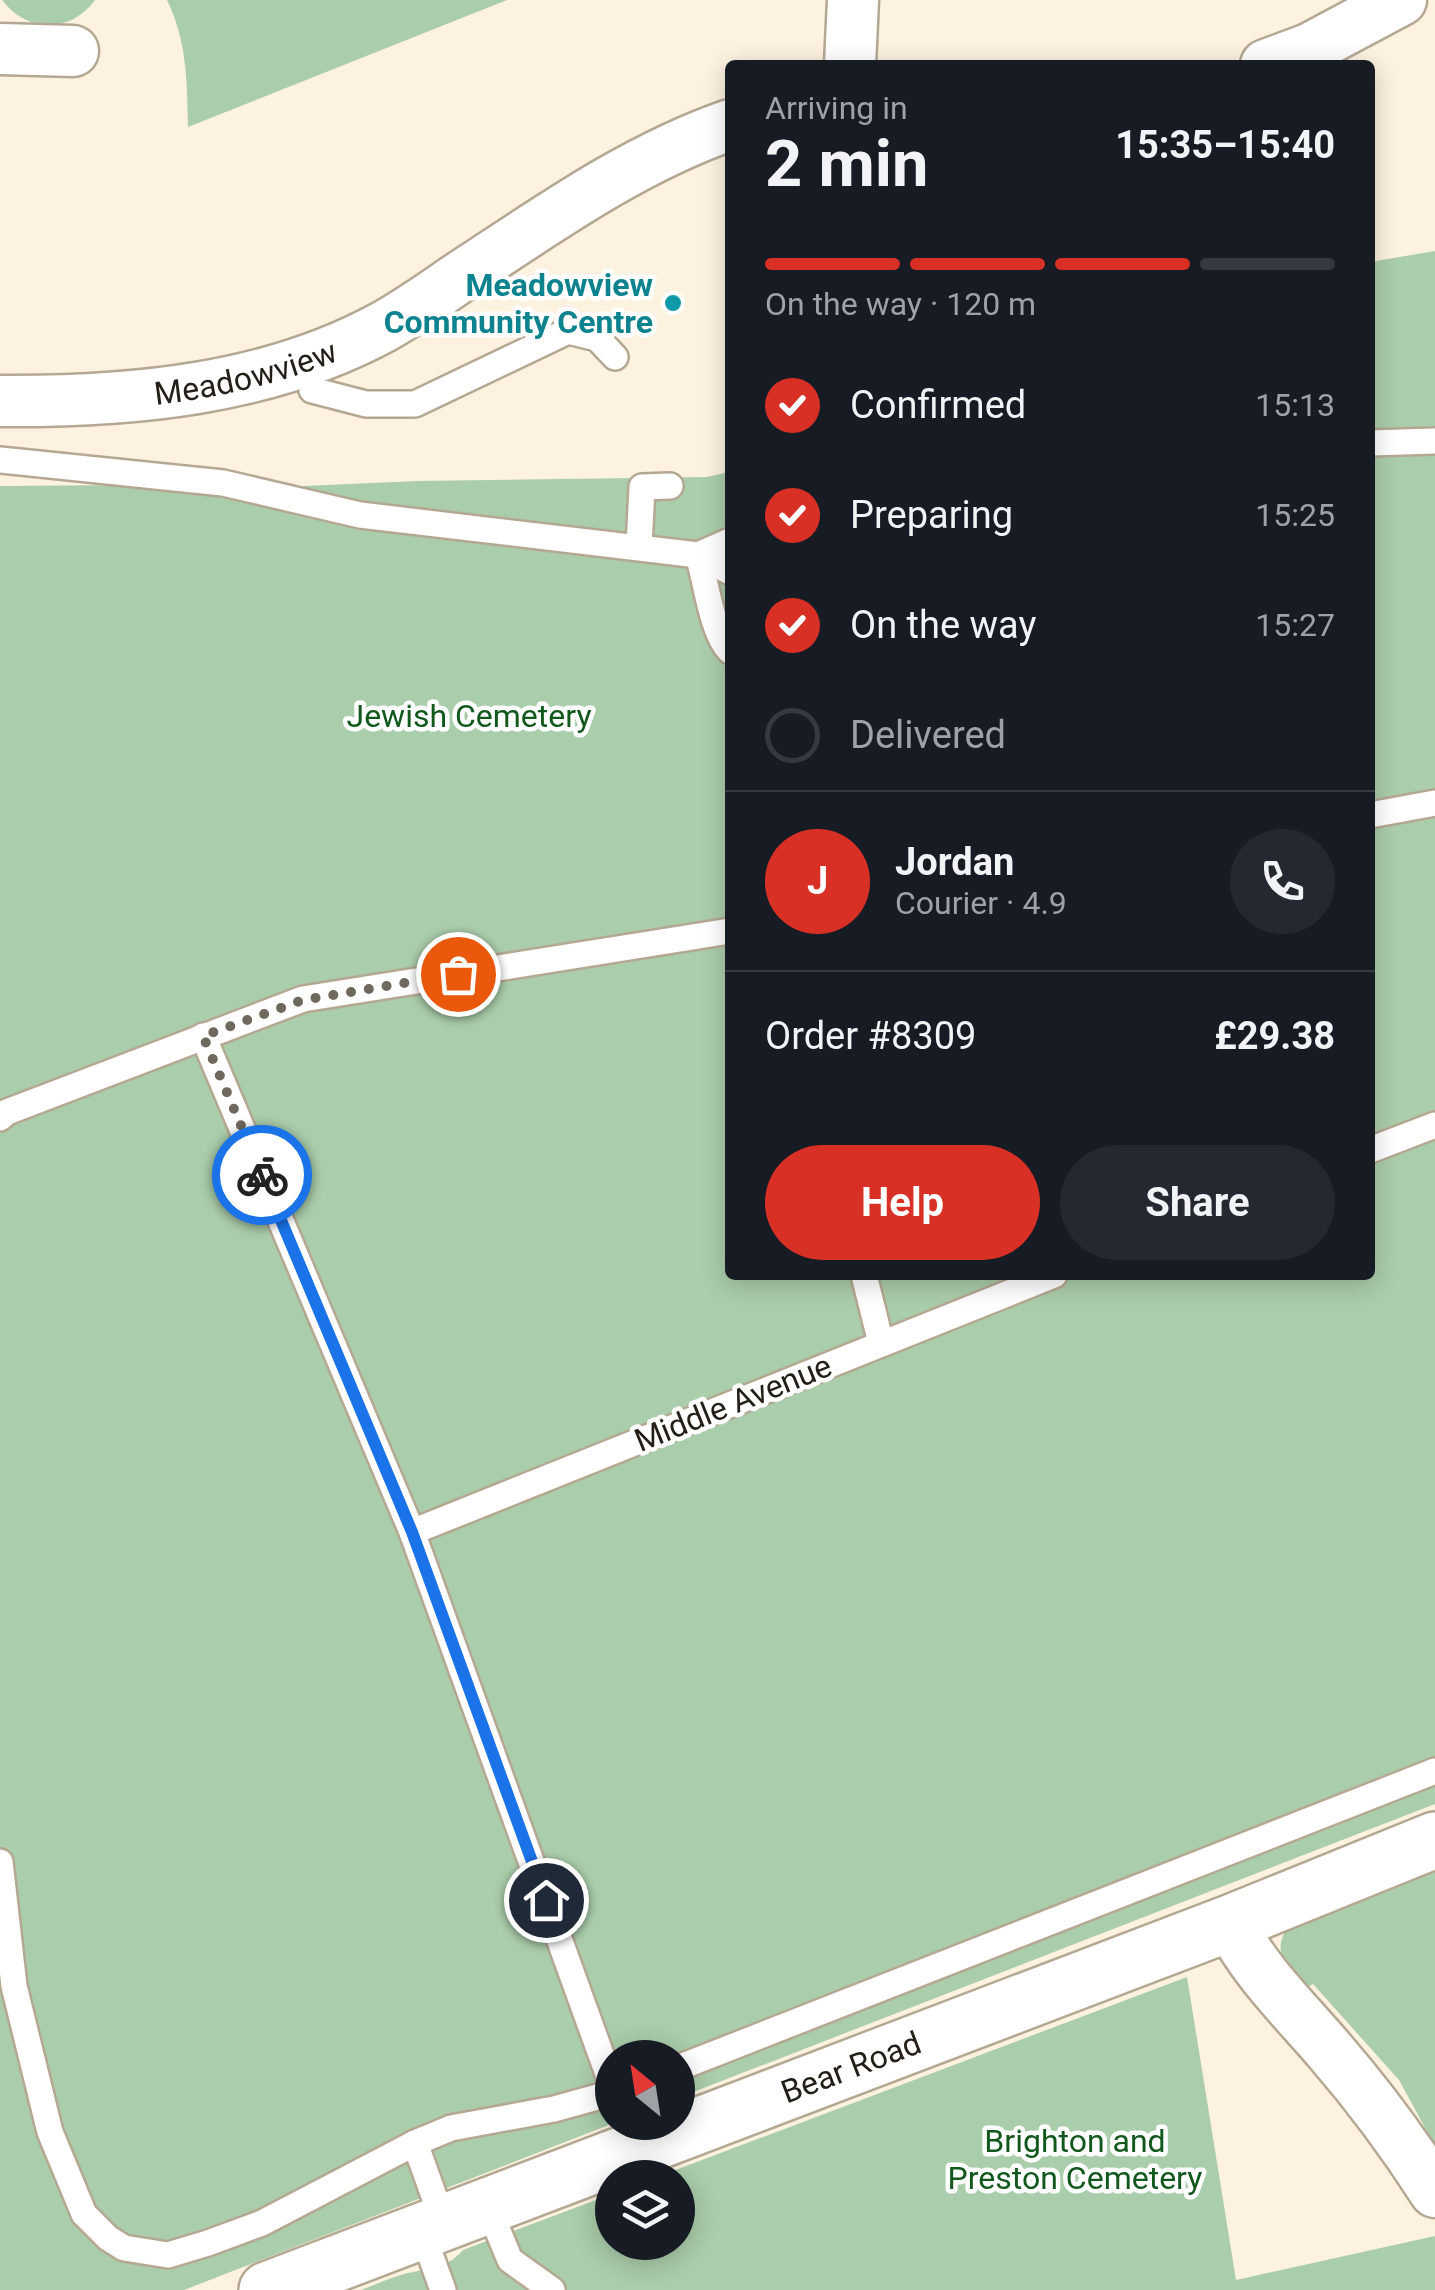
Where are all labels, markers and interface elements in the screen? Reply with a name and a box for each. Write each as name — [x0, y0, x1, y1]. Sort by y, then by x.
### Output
text: Arriving in — [765, 89, 908, 127]
text: 15:35–15:40 — [1115, 123, 1335, 167]
text: 2 min — [765, 126, 928, 202]
place label: Meadowview Community Centre — [384, 266, 653, 341]
text: On the way · 120 m — [765, 285, 1036, 323]
marker: Meadowview Community Centre — [662, 292, 684, 314]
street label: Meadowview — [152, 332, 342, 413]
icon: check — [765, 378, 820, 433]
text: Confirmed — [850, 383, 1026, 427]
text: 15:13 — [1255, 386, 1335, 424]
icon: check — [765, 488, 820, 543]
text: Preparing — [850, 493, 1013, 537]
text: 15:25 — [1255, 496, 1335, 534]
icon: check — [765, 598, 820, 653]
text: On the way — [850, 603, 1036, 647]
text: 15:27 — [1255, 606, 1335, 644]
park label: Jewish Cemetery — [346, 697, 592, 735]
text: Delivered — [850, 713, 1006, 757]
button: phone — [1230, 829, 1335, 934]
text: Jordan — [895, 840, 1014, 884]
text: J — [807, 859, 828, 903]
text: Courier · 4.9 — [895, 884, 1067, 922]
pin — [416, 932, 501, 1017]
icon: bag — [431, 947, 486, 1002]
text: Order #8309 — [765, 1014, 976, 1058]
text: £29.38 — [1214, 1014, 1335, 1058]
courier — [212, 1125, 312, 1225]
button: Help — [765, 1145, 1040, 1260]
button: Share — [1060, 1145, 1335, 1260]
icon: bike — [235, 1148, 290, 1203]
street label: Middle Avenue — [629, 1346, 837, 1460]
pin — [504, 1858, 589, 1943]
icon: home — [519, 1873, 574, 1928]
street label: Bear Road — [776, 2024, 926, 2111]
north arrow — [595, 2040, 695, 2140]
map controls — [595, 2040, 695, 2260]
park label: Brighton and Preston Cemetery — [948, 2122, 1202, 2197]
button: layers — [595, 2160, 695, 2260]

